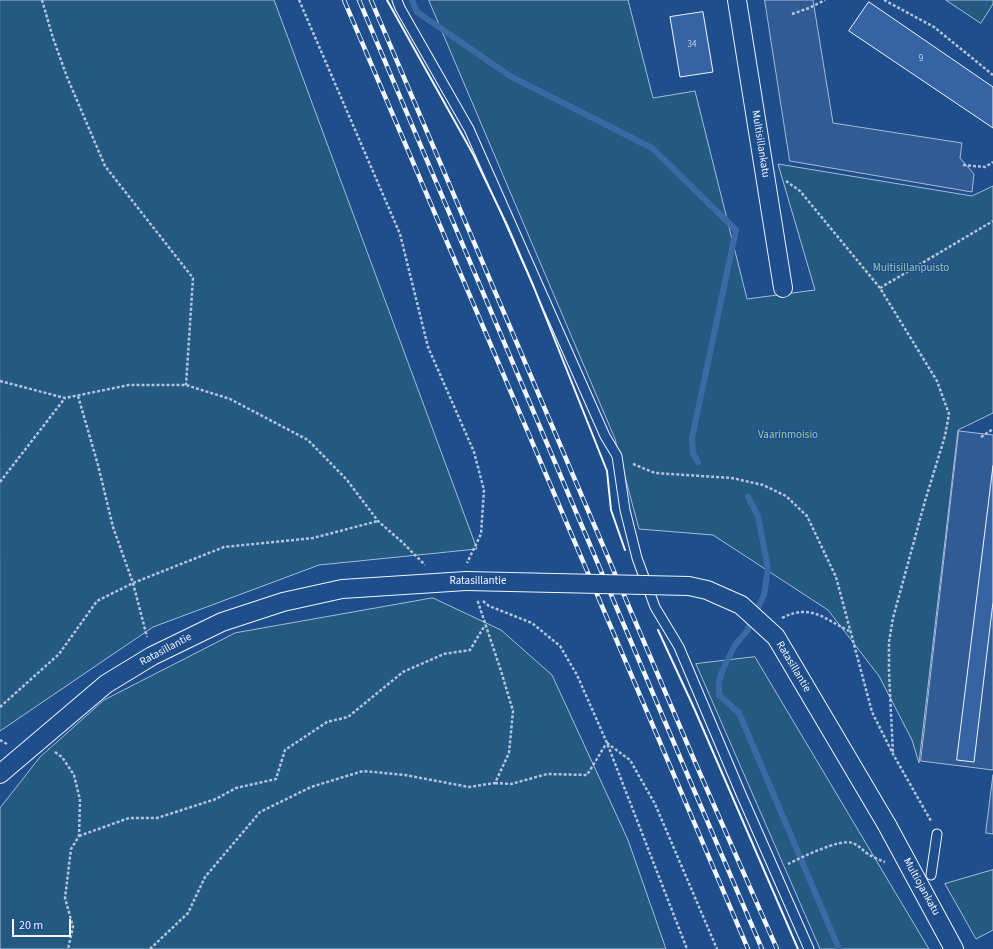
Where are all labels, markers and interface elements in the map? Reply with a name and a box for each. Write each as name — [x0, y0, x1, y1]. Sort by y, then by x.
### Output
house number: 34 — [688, 40, 696, 50]
house number: 9 — [919, 54, 923, 64]
street label: Multisillankatu — [748, 109, 772, 179]
park label: Multisillanpuisto — [873, 262, 949, 276]
park label: Vaarinmoisio — [758, 429, 818, 443]
street label: Ratasillantie — [449, 575, 507, 589]
street label: Ratasillantie — [138, 631, 194, 669]
street label: Ratasillantie — [773, 639, 813, 695]
street label: Multiojankatu — [900, 856, 942, 918]
scale bar — [14, 911, 73, 937]
text: 20 m — [19, 917, 43, 934]

